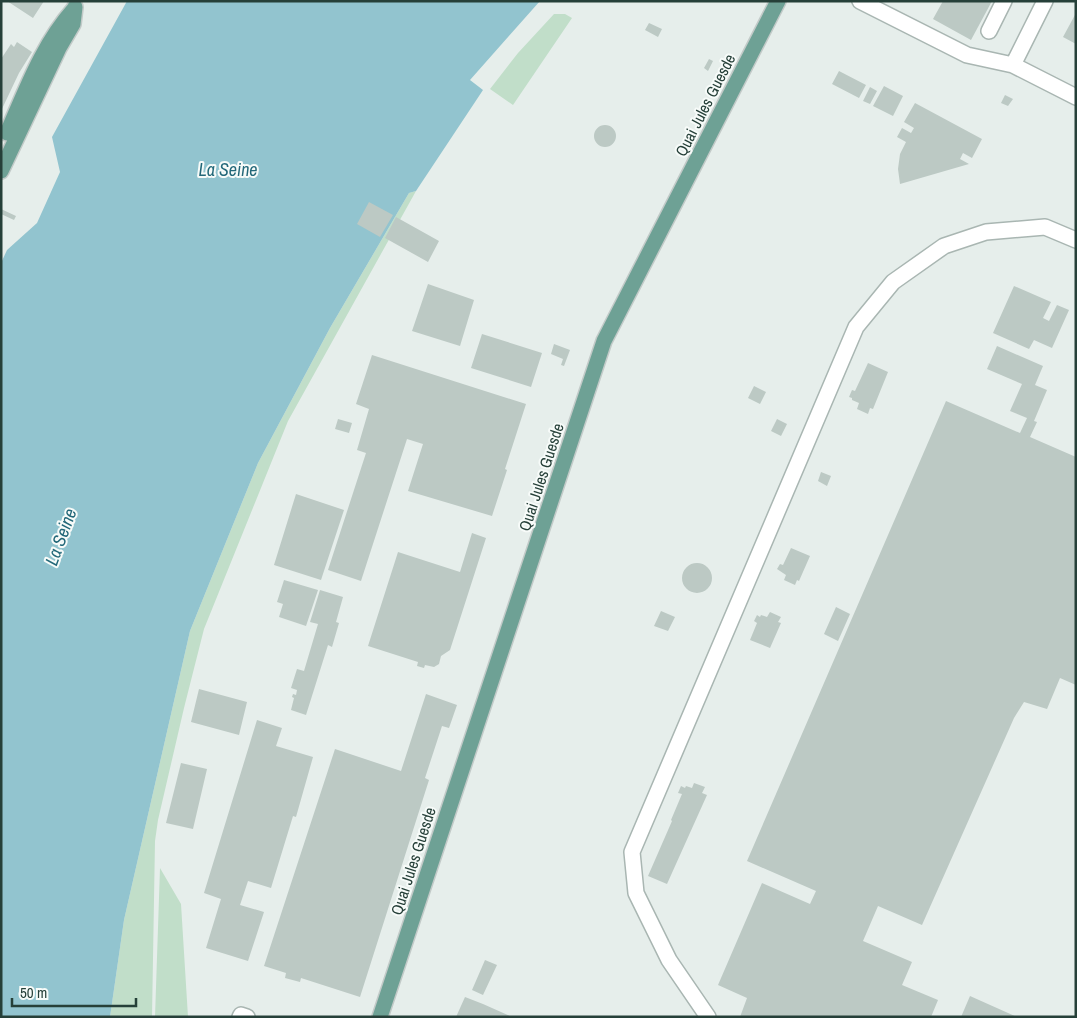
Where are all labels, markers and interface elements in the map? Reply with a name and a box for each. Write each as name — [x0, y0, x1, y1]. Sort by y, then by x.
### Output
street label: Quai Jules Guesde — [670, 50, 740, 160]
water label: La Seine — [198, 157, 258, 182]
street label: Quai Jules Guesde — [513, 420, 569, 534]
water label: La Seine — [39, 505, 82, 569]
street label: Quai Jules Guesde — [385, 804, 441, 918]
scale bar — [12, 976, 136, 1008]
text: 50 m — [20, 982, 47, 1003]

